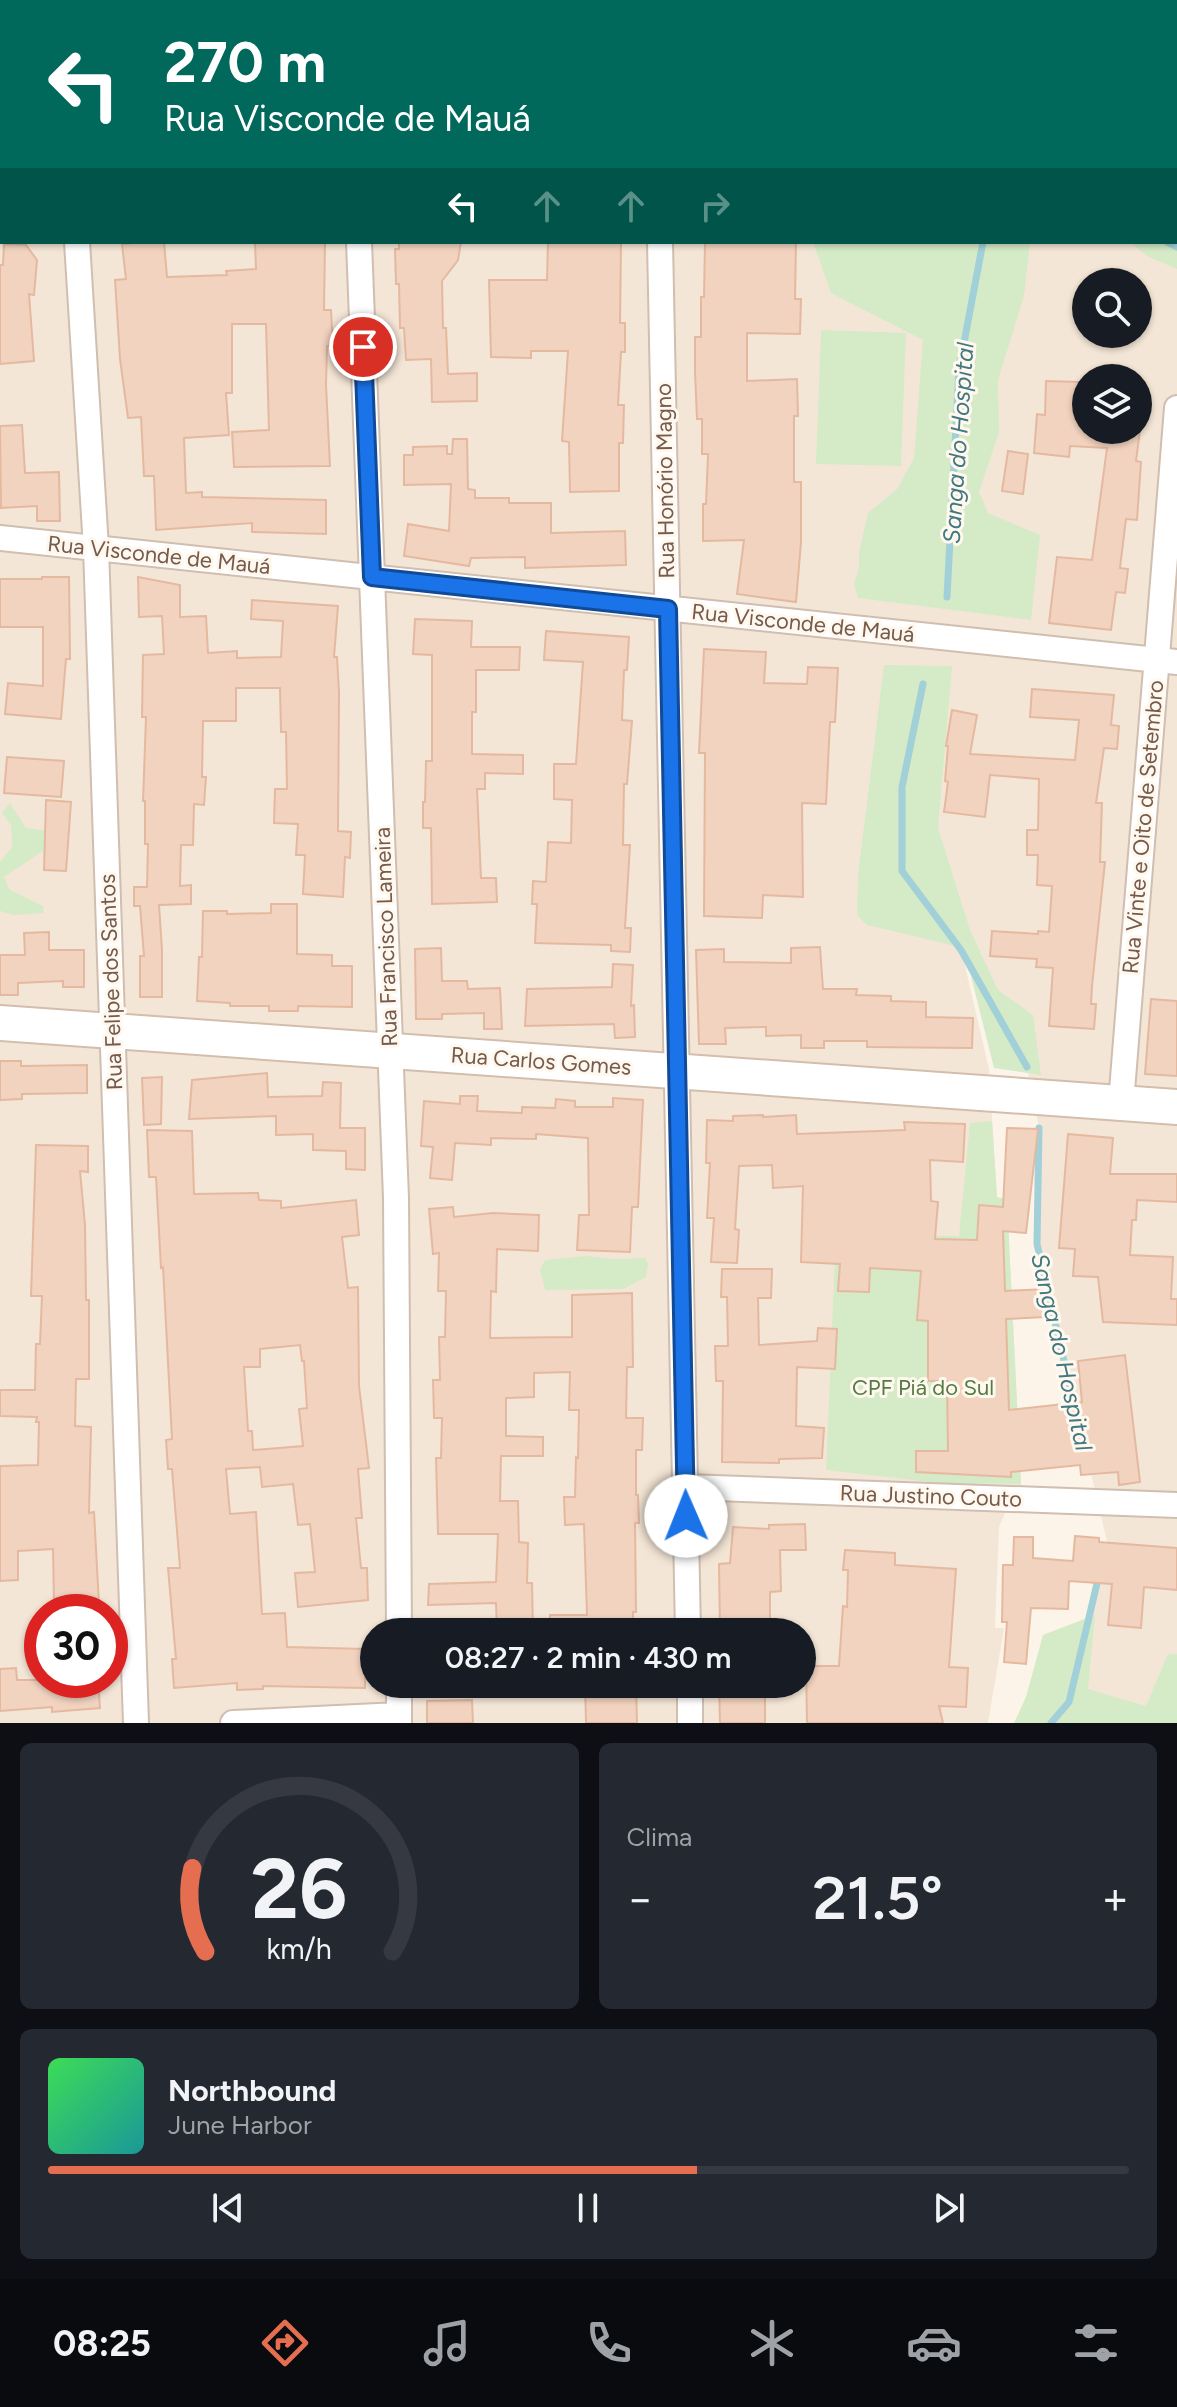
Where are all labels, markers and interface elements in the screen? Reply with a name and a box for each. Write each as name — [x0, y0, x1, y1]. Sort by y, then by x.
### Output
text: 270 m — [164, 29, 326, 96]
icon: left — [32, 32, 136, 136]
text: Rua Visconde de Mauá — [164, 97, 531, 140]
icon: left — [441, 184, 485, 228]
icon: ahead — [525, 184, 569, 228]
icon: ahead — [609, 184, 653, 228]
icon: right — [693, 184, 737, 228]
map controls — [1072, 268, 1152, 444]
button: search — [1072, 268, 1152, 348]
pin — [329, 313, 397, 381]
icon: arrive — [341, 325, 385, 369]
water label: Sanga do Hospital — [936, 341, 980, 545]
button: layers — [1072, 364, 1152, 444]
street label: Rua Honório Magno — [650, 383, 680, 579]
street label: Rua Visconde de Mauá — [46, 530, 272, 580]
street label: Rua Visconde de Mauá — [690, 598, 916, 648]
street label: Rua Vinte e Oito de Setembro — [1117, 679, 1169, 975]
street label: Rua Francisco Lameira — [369, 827, 403, 1047]
street label: Rua Felipe dos Santos — [94, 873, 128, 1091]
street label: Rua Carlos Gomes — [450, 1041, 632, 1081]
water label: Sanga do Hospital — [1025, 1250, 1099, 1454]
park label: CPF Piá do Sul — [852, 1374, 994, 1401]
position arrow — [644, 1474, 728, 1558]
street label: Rua Justino Couto — [839, 1479, 1023, 1513]
speed limit sign: 30 — [24, 1594, 128, 1698]
text: 08:27 · 2 min · 430 m — [445, 1639, 731, 1676]
text: Clima — [627, 1821, 692, 1853]
text: 26 — [251, 1839, 347, 1939]
text: 21.5° — [813, 1862, 943, 1934]
text: − — [627, 1872, 654, 1925]
text: + — [1102, 1872, 1129, 1925]
text: km/h — [267, 1932, 332, 1966]
text: Northbound — [168, 2072, 336, 2109]
text: June Harbor — [168, 2109, 312, 2141]
icon: previous — [206, 2186, 250, 2230]
icon: pause — [566, 2186, 610, 2230]
icon: next — [927, 2186, 971, 2230]
icon: directions — [257, 2315, 313, 2371]
icon: music — [419, 2315, 475, 2371]
icon: phone — [581, 2315, 637, 2371]
icon: climate — [744, 2315, 800, 2371]
icon: car — [906, 2315, 962, 2371]
icon: filters — [1068, 2315, 1124, 2371]
text: 08:25 — [53, 2322, 151, 2365]

